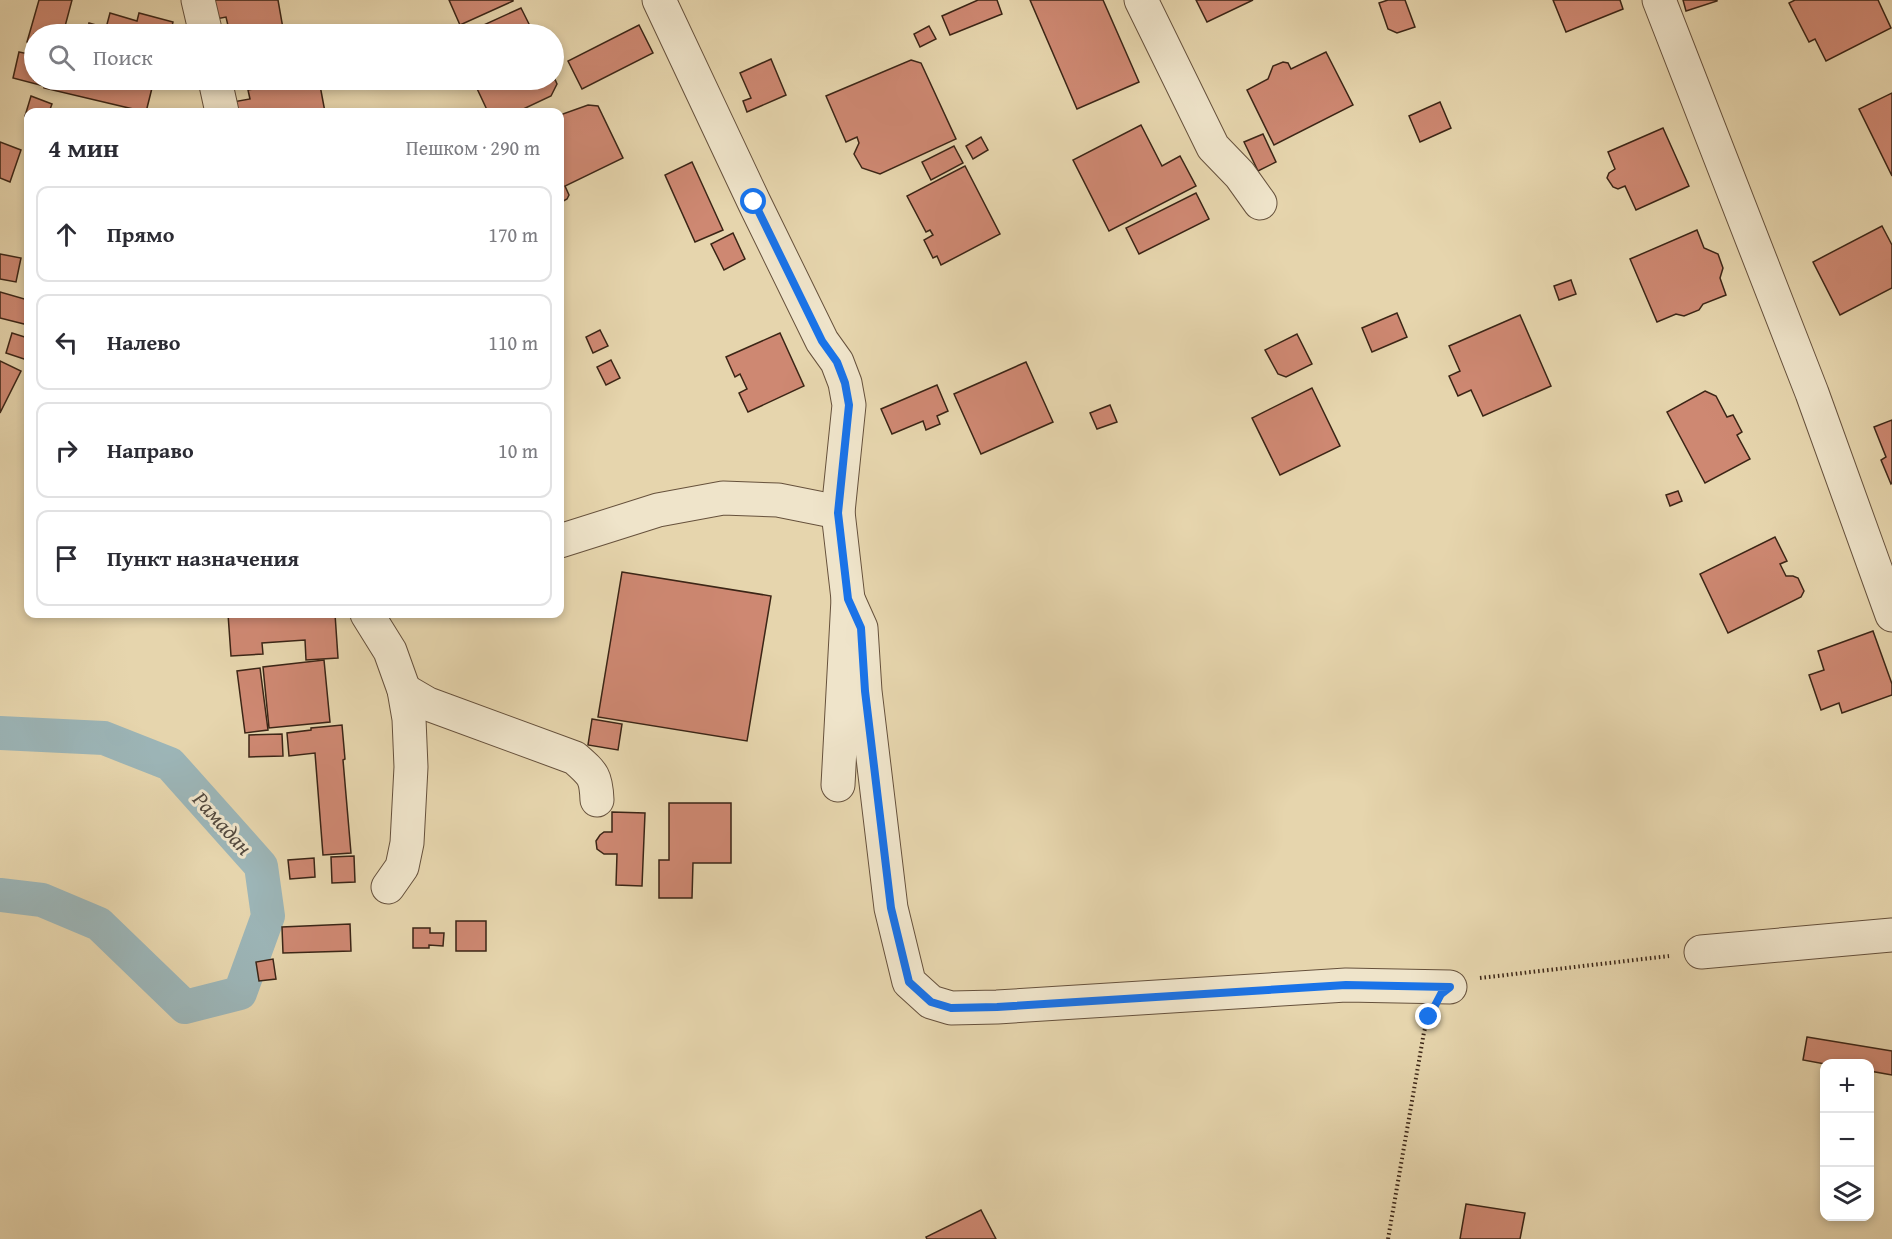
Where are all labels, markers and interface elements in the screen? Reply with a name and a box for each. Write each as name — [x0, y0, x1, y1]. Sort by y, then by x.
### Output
search box — [24, 24, 564, 90]
icon: search — [45, 41, 78, 74]
text: Поиск — [93, 41, 153, 73]
text: 4 мин — [48, 128, 119, 167]
text: Пешком · 290 m — [406, 133, 540, 162]
route start — [740, 188, 766, 214]
icon: ahead — [50, 218, 83, 251]
text: Прямо — [107, 218, 174, 250]
text: 170 m — [488, 220, 538, 249]
icon: left — [50, 326, 83, 359]
text: Налево — [107, 326, 180, 358]
text: 110 m — [488, 328, 538, 357]
icon: right — [50, 434, 83, 467]
text: Направо — [107, 434, 194, 466]
text: 10 m — [498, 436, 538, 465]
icon: arrive — [50, 542, 83, 575]
text: Пункт назначения — [107, 542, 299, 574]
water label: Рамадан — [185, 783, 260, 862]
route end — [1415, 1003, 1441, 1029]
map controls — [1820, 1059, 1874, 1221]
button: + — [1820, 1059, 1874, 1113]
button: − — [1820, 1113, 1874, 1167]
button: layers — [1820, 1167, 1874, 1221]

